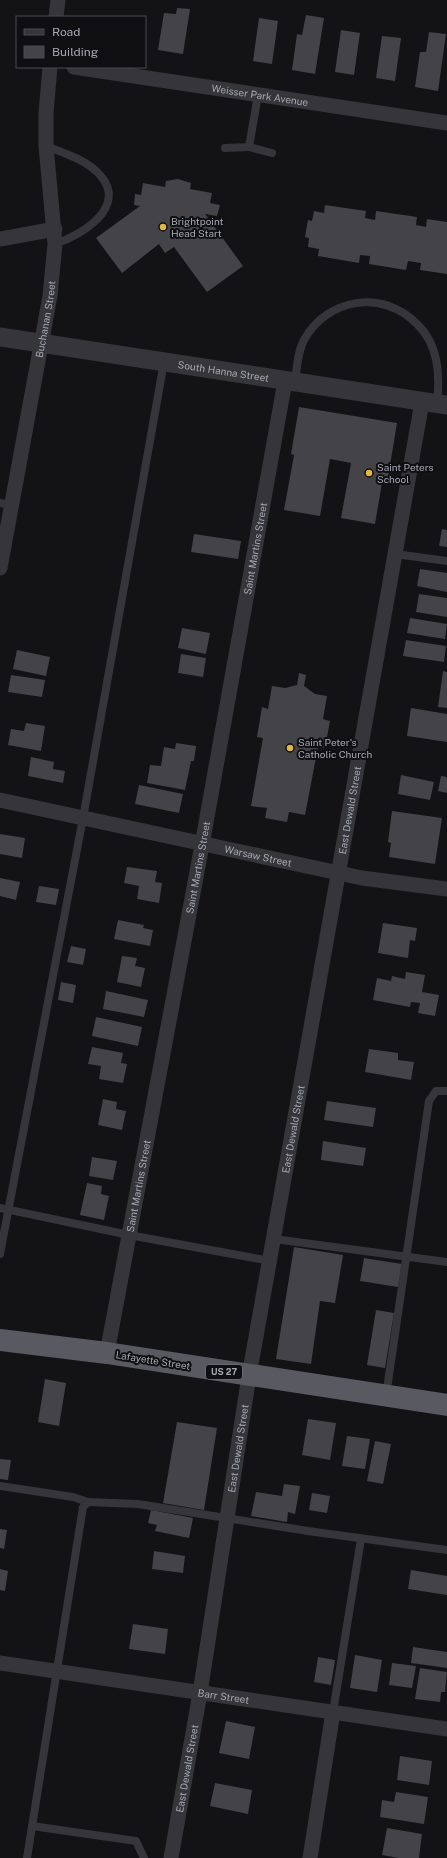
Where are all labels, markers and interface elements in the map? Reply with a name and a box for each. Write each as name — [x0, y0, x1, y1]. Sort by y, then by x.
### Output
legend — [16, 16, 146, 68]
text: Road — [52, 25, 80, 39]
text: Building — [52, 45, 98, 59]
street label: Weisser Park Avenue — [211, 82, 309, 108]
place label: Brightpoint Head Start — [171, 215, 223, 239]
marker: Brightpoint Head Start — [158, 222, 168, 232]
street label: Buchanan Street — [33, 280, 57, 359]
street label: South Hanna Street — [177, 358, 270, 384]
place label: Saint Peters School — [377, 461, 434, 485]
marker: Saint Peters School — [364, 468, 374, 478]
street label: Saint Martins Street — [241, 501, 269, 596]
place label: Saint Peter's Catholic Church — [298, 736, 372, 760]
marker: Saint Peter's Catholic Church — [285, 743, 295, 753]
street label: East Dewald Street — [336, 765, 363, 855]
street label: Saint Martins Street — [183, 820, 212, 915]
street label: Warsaw Street — [223, 843, 293, 869]
street label: East Dewald Street — [279, 1084, 307, 1174]
street label: Saint Martins Street — [124, 1139, 153, 1233]
street label: Lafayette Street — [115, 1348, 191, 1372]
road number: US 27 — [206, 1365, 242, 1379]
street label: East Dewald Street — [225, 1403, 251, 1493]
street label: Barr Street — [197, 1686, 250, 1706]
street label: East Dewald Street — [173, 1723, 200, 1813]

